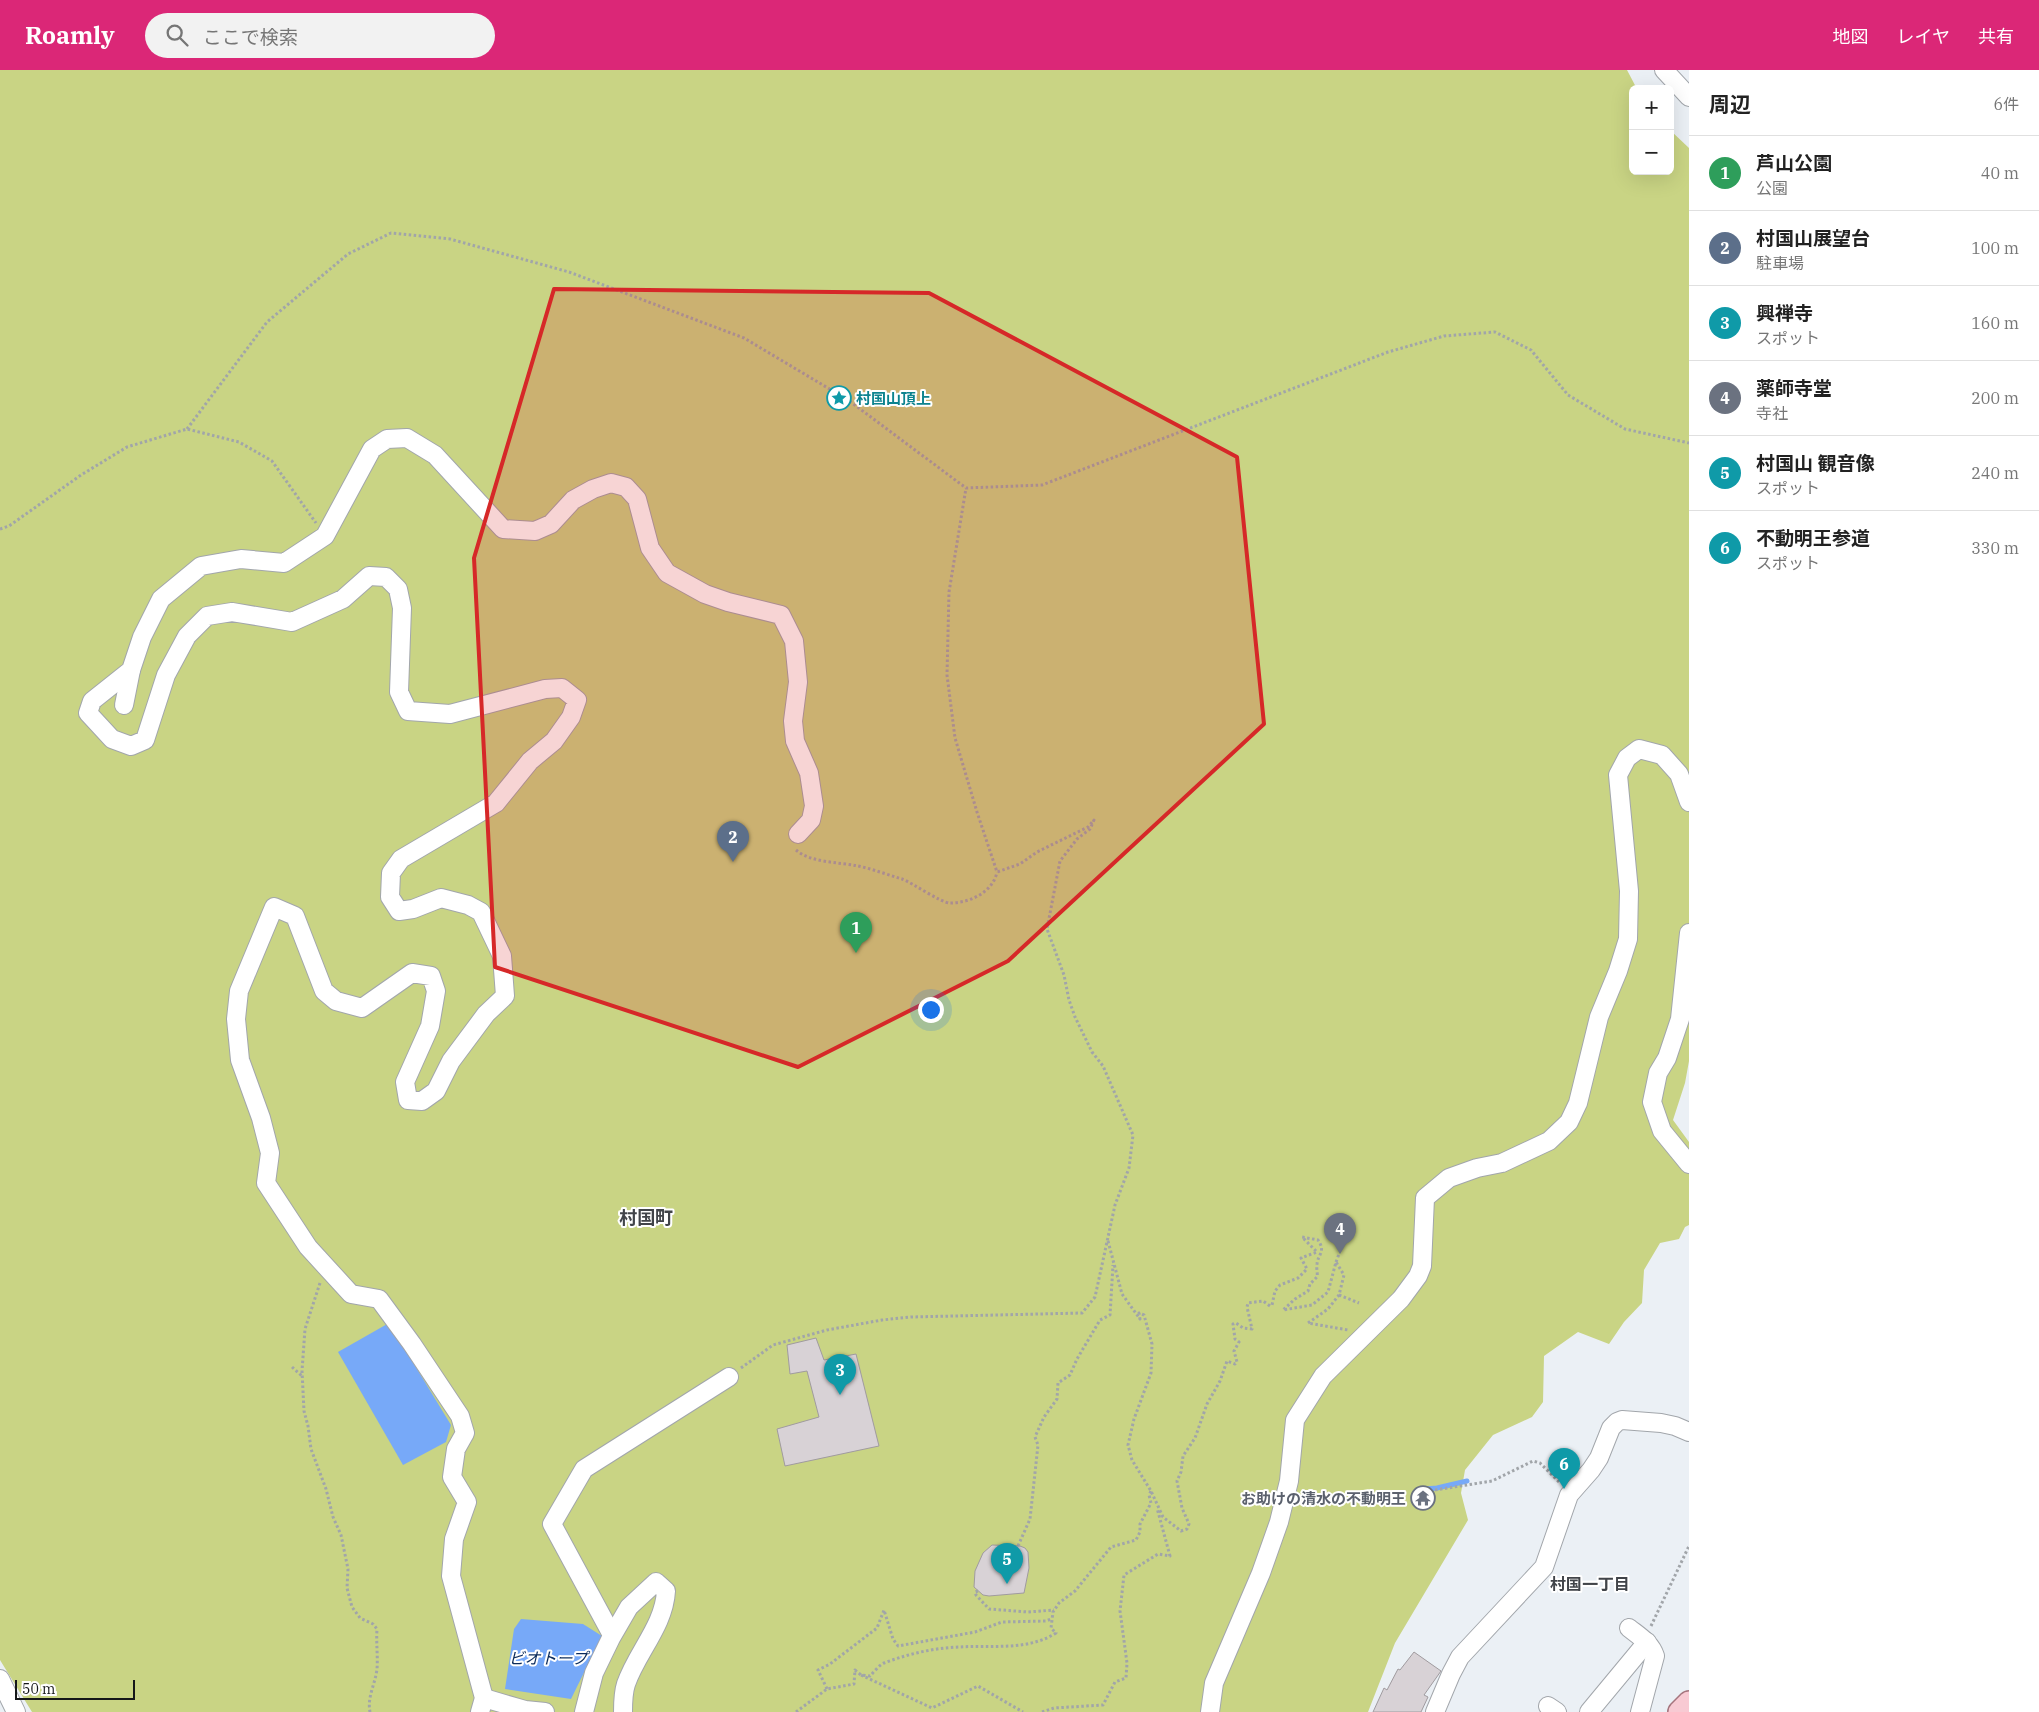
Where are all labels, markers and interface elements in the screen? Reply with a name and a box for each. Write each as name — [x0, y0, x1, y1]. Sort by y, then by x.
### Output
search box — [145, 13, 495, 58]
text: Roamly — [25, 19, 115, 51]
icon: search — [163, 21, 191, 49]
text: ここで検索 — [203, 25, 298, 49]
text: 地図 — [1833, 25, 1869, 48]
text: レイヤ — [1897, 25, 1950, 48]
text: 共有 — [1978, 25, 2014, 48]
map controls — [1629, 85, 1674, 175]
button: + — [1629, 85, 1674, 130]
text: 周辺 — [1709, 90, 1751, 118]
text: 6件 — [1993, 94, 2019, 114]
button: − — [1629, 130, 1674, 175]
text: 芦山公園 — [1756, 151, 1832, 175]
text: 1 — [1720, 163, 1730, 183]
text: 40 m — [1981, 163, 2019, 183]
text: 公園 — [1756, 178, 1788, 198]
text: 村国山展望台 — [1756, 226, 1870, 250]
text: 2 — [1720, 238, 1730, 258]
text: 100 m — [1971, 238, 2019, 258]
text: 駐車場 — [1756, 253, 1804, 273]
text: 興禅寺 — [1756, 301, 1813, 325]
text: 3 — [1720, 313, 1730, 333]
text: 160 m — [1971, 313, 2019, 333]
text: スポット — [1756, 328, 1820, 348]
text: 薬師寺堂 — [1756, 376, 1832, 400]
place icon: 村国山頂上 — [826, 385, 852, 411]
text: 4 — [1720, 388, 1730, 408]
text: 200 m — [1971, 388, 2019, 408]
place label: 村国山頂上 — [856, 389, 931, 408]
text: 寺社 — [1756, 403, 1788, 423]
text: 村国山 観音像 — [1756, 451, 1874, 475]
text: 5 — [1720, 463, 1730, 483]
text: 240 m — [1971, 463, 2019, 483]
text: スポット — [1756, 478, 1820, 498]
text: 不動明王参道 — [1756, 526, 1870, 550]
text: 6 — [1720, 538, 1730, 558]
text: 330 m — [1971, 538, 2019, 558]
text: スポット — [1756, 553, 1820, 573]
pin: 2 — [717, 821, 749, 862]
pin: 1 — [840, 912, 872, 953]
your location — [918, 997, 944, 1023]
district label: 村国町 — [619, 1206, 673, 1229]
pin: 4 — [1324, 1213, 1356, 1254]
pin: 3 — [824, 1354, 856, 1395]
pin: 6 — [1548, 1448, 1580, 1489]
temple icon: お助けの清水の不動明王 — [1410, 1485, 1436, 1511]
place label: お助けの清水の不動明王 — [1241, 1489, 1406, 1508]
pin: 5 — [991, 1543, 1023, 1584]
district label: 村国一丁目 — [1550, 1574, 1630, 1594]
water label: ビオトープ — [508, 1648, 591, 1668]
scale bar — [15, 1677, 135, 1700]
text: 50 m — [22, 1680, 55, 1698]

